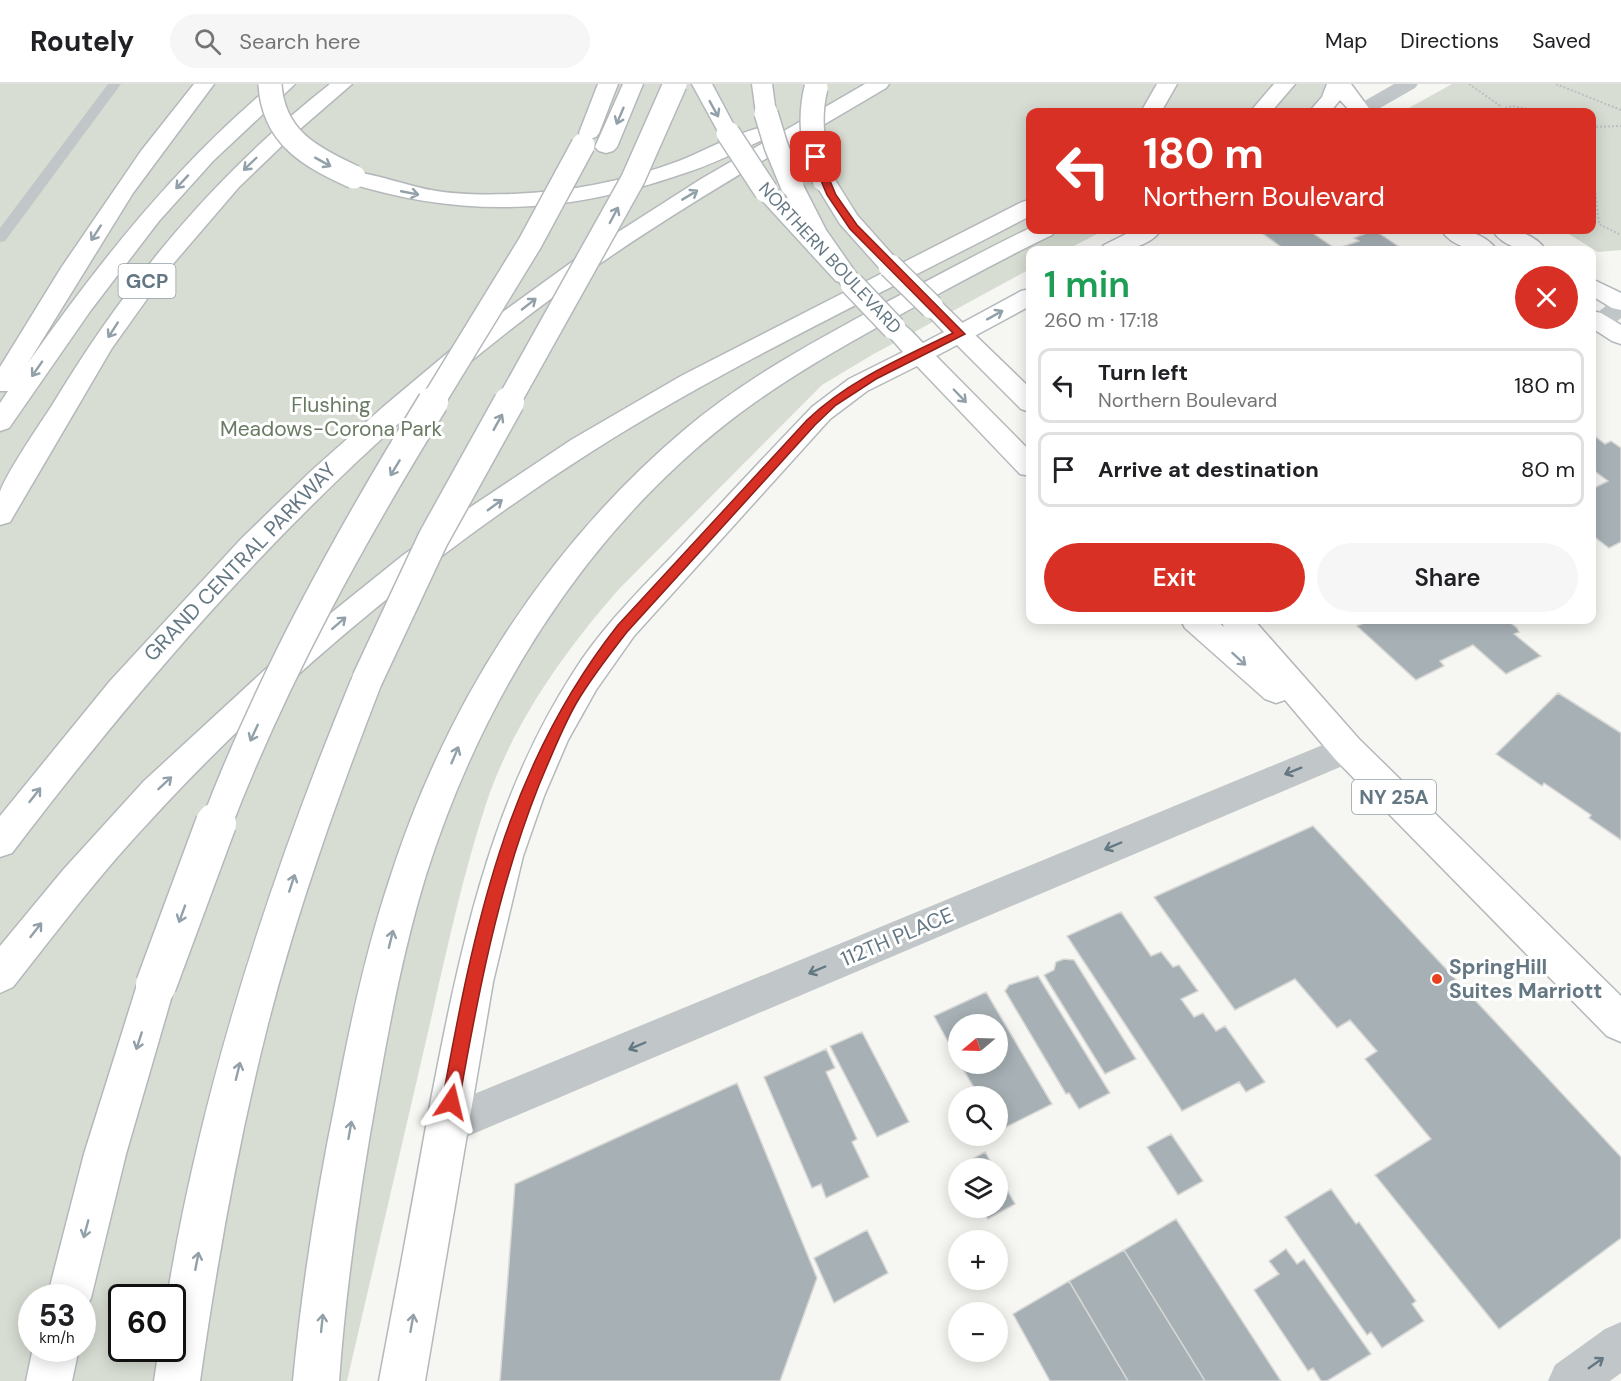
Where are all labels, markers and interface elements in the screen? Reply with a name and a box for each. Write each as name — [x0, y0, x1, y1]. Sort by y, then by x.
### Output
search box — [170, 14, 590, 68]
text: Routely — [30, 23, 134, 60]
icon: search — [191, 25, 224, 58]
text: Search here — [239, 27, 361, 56]
text: Map — [1325, 27, 1367, 55]
text: Directions — [1400, 27, 1499, 55]
text: Saved — [1532, 27, 1591, 55]
one-way arrow — [708, 100, 720, 117]
one-way arrow — [614, 106, 625, 125]
text: 180 m — [1143, 126, 1264, 181]
pin — [790, 131, 841, 182]
icon: left — [1044, 132, 1122, 210]
icon: arrive — [799, 140, 832, 173]
one-way arrow — [242, 156, 257, 171]
one-way arrow — [313, 157, 331, 168]
one-way arrow — [174, 174, 189, 189]
street label: NORTHERN BOULEVARD — [753, 177, 907, 339]
text: Northern Boulevard — [1143, 179, 1385, 214]
one-way arrow — [400, 188, 419, 199]
one-way arrow — [681, 189, 698, 201]
one-way arrow — [608, 207, 620, 224]
one-way arrow — [89, 224, 101, 241]
text: 1 min — [1044, 261, 1130, 308]
road number: GCP — [118, 264, 176, 298]
button: close — [1515, 266, 1578, 329]
one-way arrow — [520, 297, 536, 310]
text: 260 m · 17:18 — [1044, 307, 1159, 333]
one-way arrow — [986, 309, 1004, 320]
one-way arrow — [106, 321, 118, 338]
text: Turn left — [1098, 358, 1188, 387]
one-way arrow — [31, 361, 43, 377]
icon: left — [1047, 369, 1080, 402]
text: 180 m — [1514, 371, 1575, 400]
text: Northern Boulevard — [1098, 387, 1277, 413]
one-way arrow — [953, 388, 967, 403]
park label: Flushing Meadows-Corona Park — [220, 391, 442, 443]
one-way arrow — [492, 414, 504, 431]
icon: arrive — [1047, 453, 1080, 486]
text: Arrive at destination — [1098, 455, 1319, 484]
text: 80 m — [1521, 455, 1575, 484]
street label: GRAND CENTRAL PARKWAY — [138, 457, 342, 667]
one-way arrow — [388, 459, 400, 476]
one-way arrow — [486, 499, 502, 511]
button: Exit — [1044, 543, 1305, 612]
button: Share — [1317, 543, 1578, 612]
one-way arrow — [331, 616, 346, 630]
one-way arrow — [1231, 652, 1246, 666]
one-way arrow — [248, 723, 260, 741]
one-way arrow — [450, 747, 461, 765]
one-way arrow — [1284, 766, 1302, 777]
one-way arrow — [157, 776, 172, 790]
road number: NY 25A — [1352, 780, 1436, 814]
one-way arrow — [29, 788, 42, 804]
one-way arrow — [1104, 841, 1122, 852]
one-way arrow — [287, 874, 298, 893]
street label: 112TH PLACE — [836, 901, 958, 973]
one-way arrow — [176, 904, 187, 923]
one-way arrow — [30, 922, 43, 938]
one-way arrow — [386, 930, 398, 949]
place label: SpringHill Suites Marriott — [1449, 953, 1602, 1005]
one-way arrow — [808, 965, 826, 977]
marker: SpringHill Suites Marriott — [1430, 972, 1444, 986]
north arrow — [948, 1014, 1008, 1074]
map controls — [948, 1014, 1008, 1362]
one-way arrow — [132, 1031, 143, 1050]
one-way arrow — [628, 1041, 647, 1052]
one-way arrow — [233, 1061, 245, 1080]
position arrow — [419, 1070, 483, 1134]
button: search — [948, 1086, 1008, 1146]
one-way arrow — [345, 1121, 356, 1140]
button: layers — [948, 1158, 1008, 1218]
one-way arrow — [80, 1219, 91, 1238]
button: + — [948, 1230, 1008, 1290]
one-way arrow — [192, 1252, 203, 1272]
speed limit sign: 60 — [108, 1284, 186, 1362]
text: 53 — [39, 1296, 75, 1335]
button: − — [948, 1302, 1008, 1362]
one-way arrow — [317, 1313, 328, 1333]
one-way arrow — [407, 1314, 418, 1334]
text: km/h — [39, 1328, 75, 1348]
one-way arrow — [1587, 1357, 1603, 1369]

